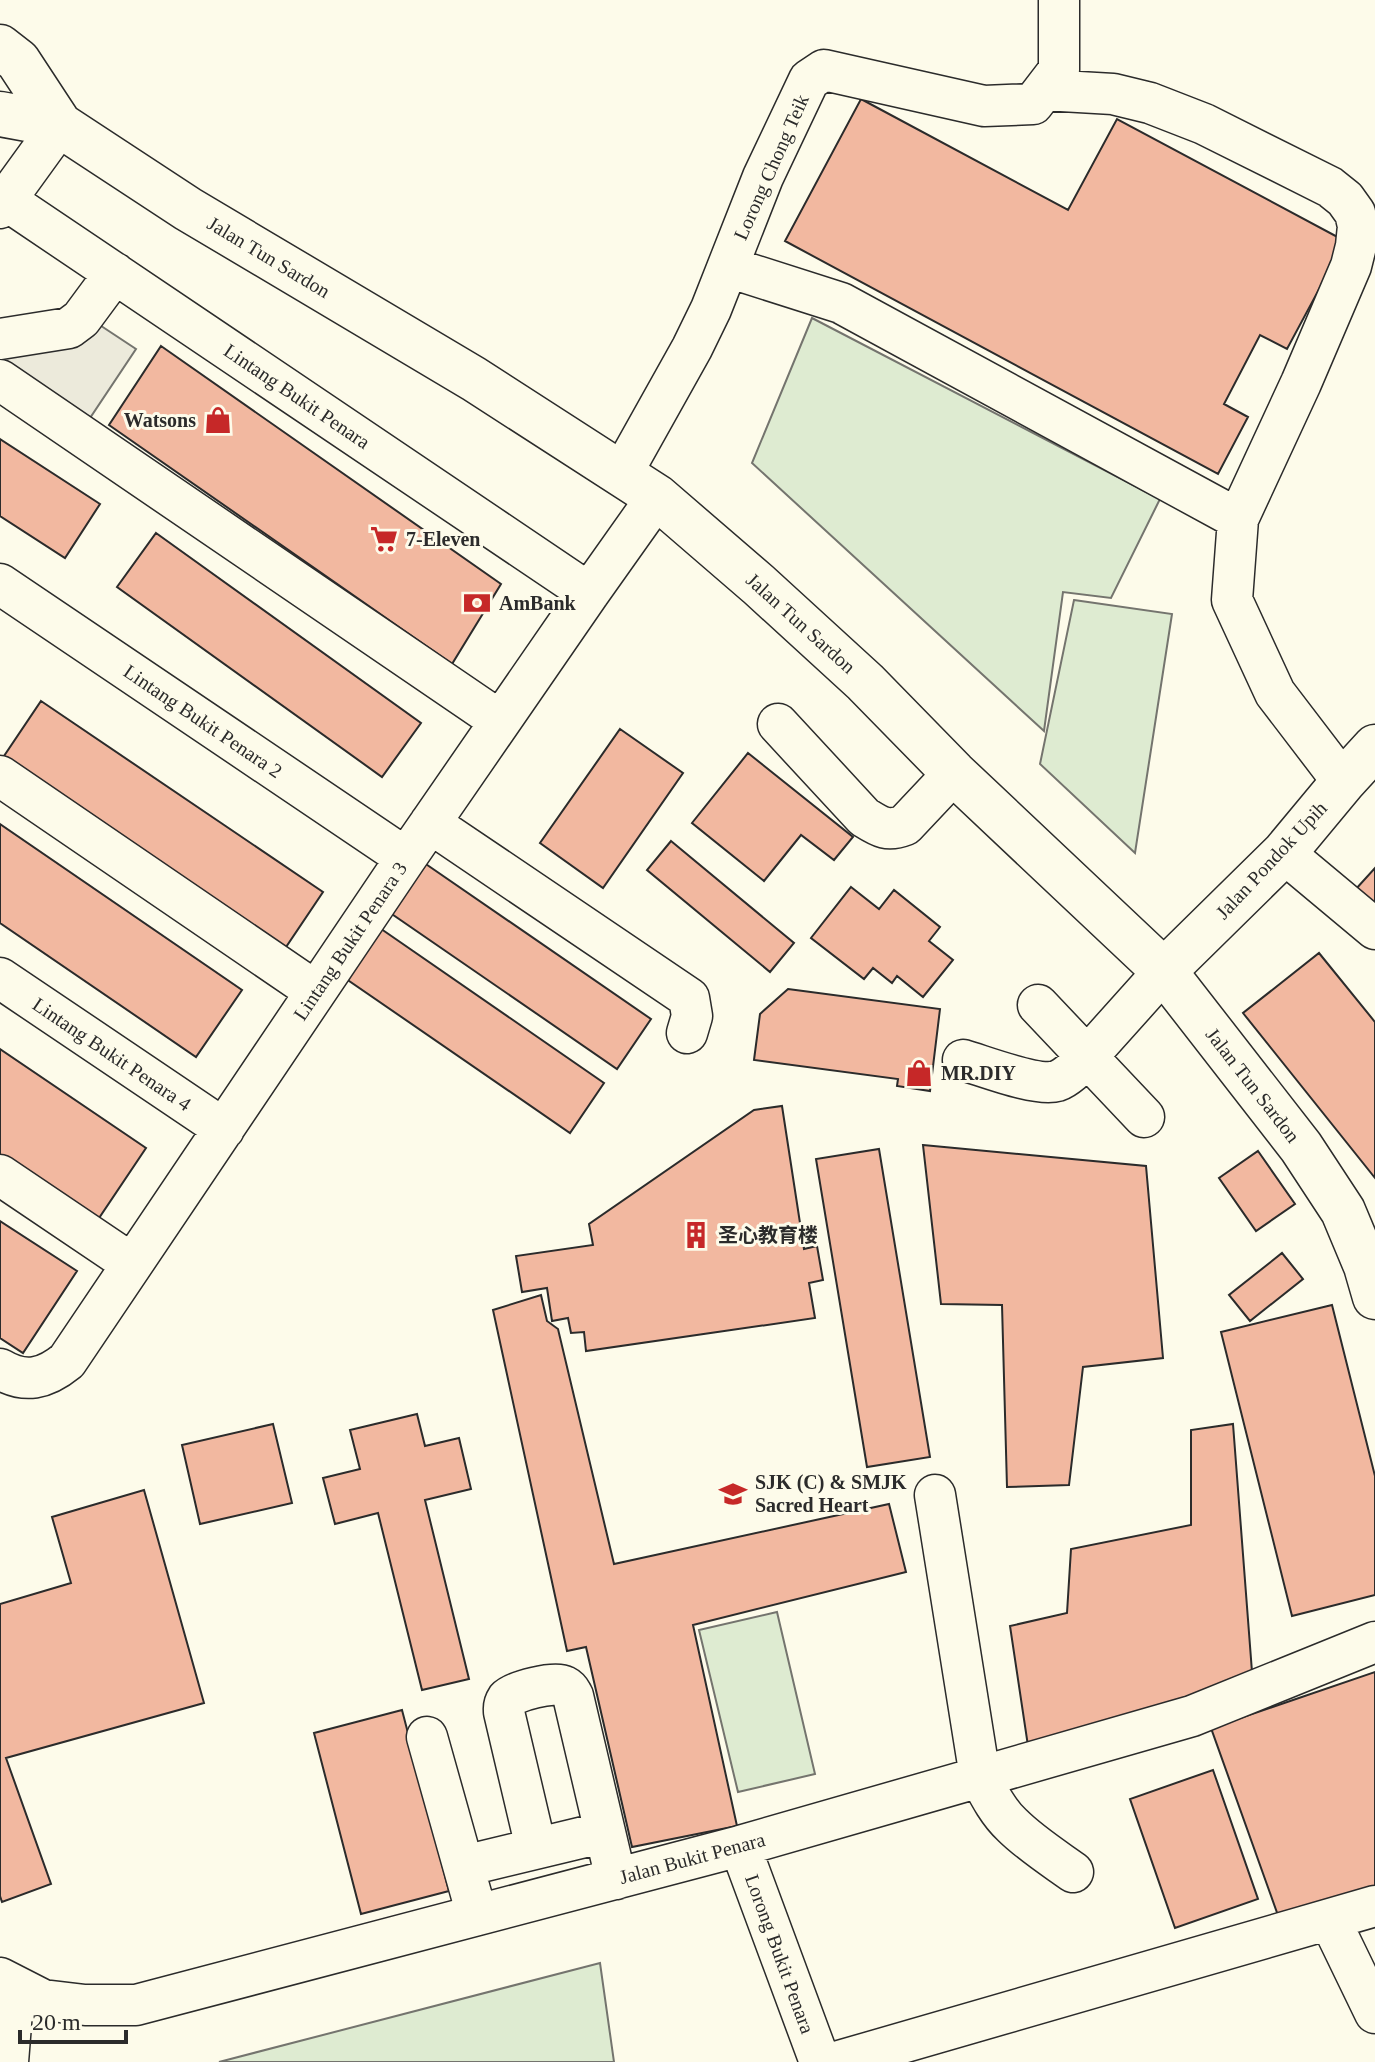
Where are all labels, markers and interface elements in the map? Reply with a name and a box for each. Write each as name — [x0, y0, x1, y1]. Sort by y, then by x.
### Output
street label: Lorong Chong Teik — [729, 91, 814, 244]
street label: Jalan Tun Sardon — [204, 212, 334, 302]
street label: Lintang Bukit Penara — [219, 339, 374, 454]
shop icon: Watsons — [203, 405, 233, 435]
place label: Watsons — [124, 409, 196, 431]
supermarket icon: 7-Eleven — [369, 524, 399, 554]
place label: 7-Eleven — [406, 528, 480, 550]
street label: Jalan Tun Sardon — [742, 568, 860, 678]
bank icon: AmBank — [462, 588, 492, 618]
place label: AmBank — [499, 592, 577, 614]
street label: Lintang Bukit Penara 2 — [119, 660, 286, 783]
street label: Jalan Pondok Upih — [1211, 797, 1332, 924]
street label: Lintang Bukit Penara 3 — [289, 858, 412, 1025]
street label: Lintang Bukit Penara 4 — [28, 993, 195, 1116]
street label: Jalan Tun Sardon — [1202, 1023, 1304, 1147]
shop icon: MR.DIY — [904, 1058, 934, 1088]
place label: MR.DIY — [941, 1062, 1017, 1084]
building icon: 圣心教育楼 — [681, 1220, 711, 1250]
place label: 圣心教育楼 — [718, 1224, 818, 1246]
place label: SJK (C) & SMJK Sacred Heart — [755, 1471, 907, 1516]
school or university icon: SJK (C) & SMJK Sacred Heart — [718, 1479, 748, 1509]
street label: Jalan Bukit Penara — [617, 1828, 767, 1888]
street label: Lorong Bukit Penara — [740, 1871, 819, 2037]
scale bar — [20, 1994, 126, 2044]
text: 20 m — [32, 2009, 81, 2035]

